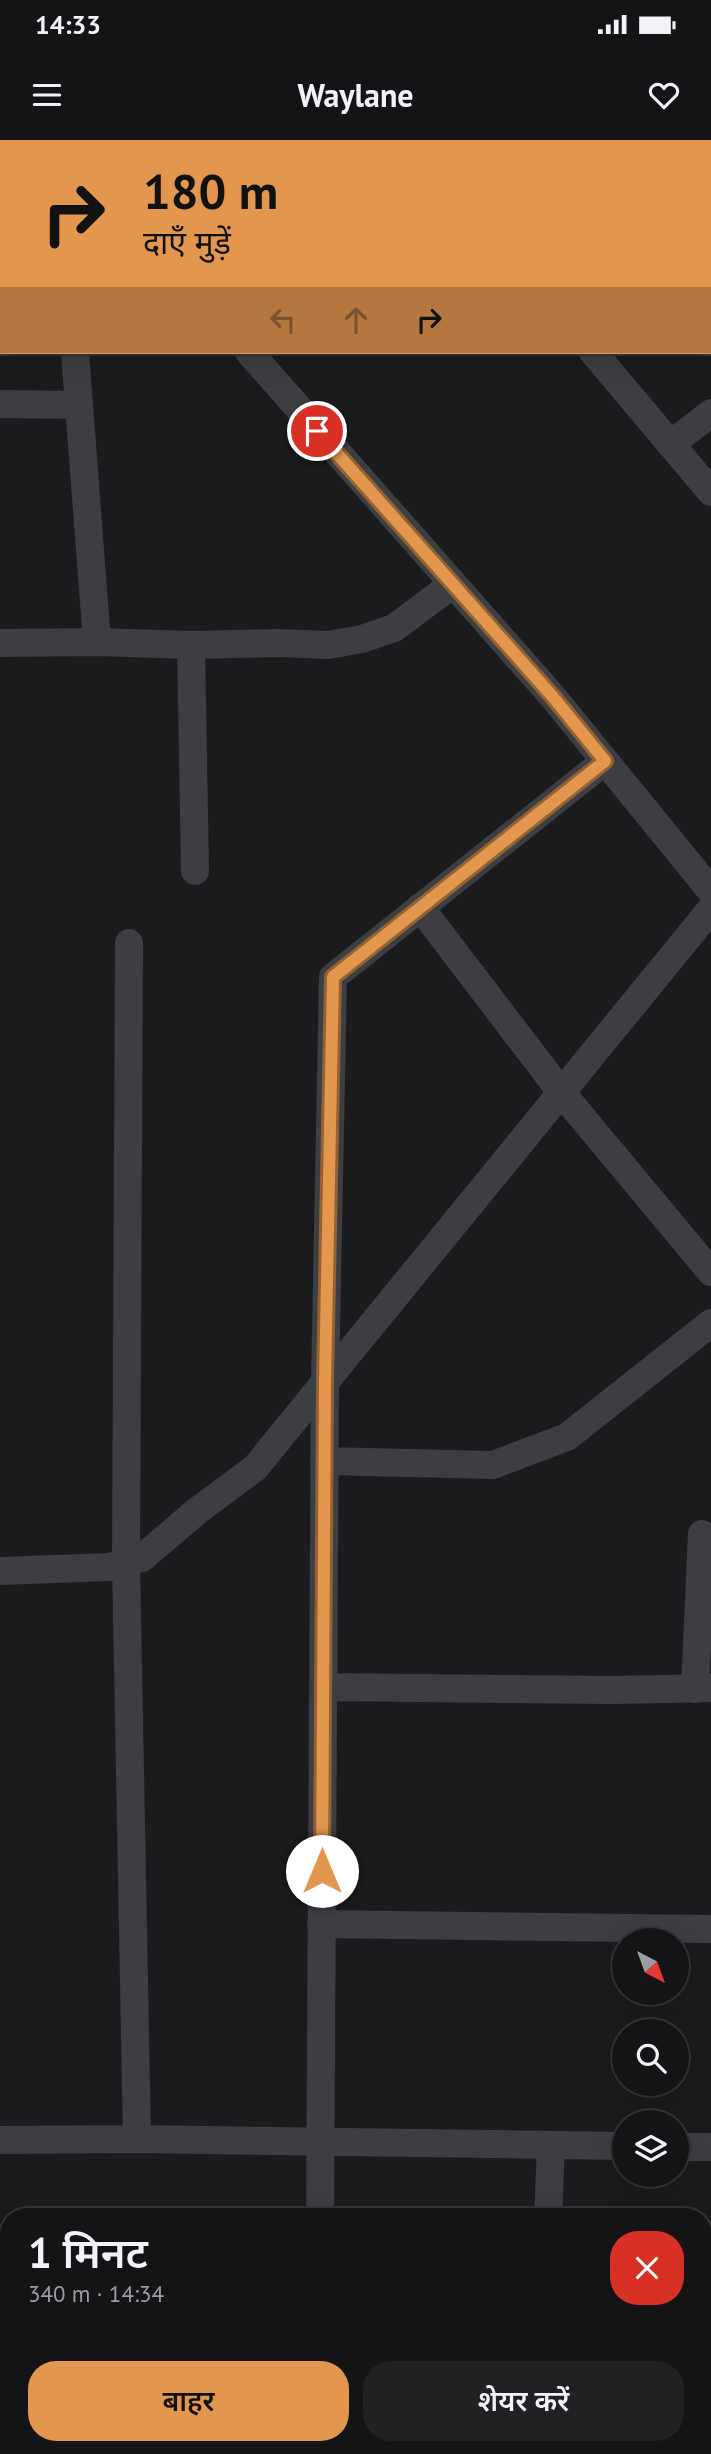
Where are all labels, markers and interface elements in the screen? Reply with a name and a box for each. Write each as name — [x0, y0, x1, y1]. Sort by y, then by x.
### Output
text: 14:33 — [35, 8, 101, 41]
text: Waylane — [297, 74, 414, 116]
icon: menu — [28, 76, 66, 114]
icon: heart — [645, 76, 683, 114]
text: 180 m — [143, 159, 278, 223]
icon: right — [28, 168, 119, 259]
text: दाएँ मुड़ें — [143, 221, 231, 263]
icon: left — [264, 301, 302, 339]
icon: ahead — [337, 301, 375, 339]
icon: right — [410, 301, 448, 339]
pin — [287, 401, 347, 461]
icon: arrive — [298, 412, 336, 450]
position arrow — [285, 1834, 359, 1908]
north arrow — [612, 1928, 690, 2006]
map controls — [612, 1928, 689, 2187]
button: search — [612, 2019, 689, 2096]
button: layers — [612, 2110, 689, 2187]
text: 1 मिनट — [28, 2225, 148, 2280]
button: close — [610, 2231, 684, 2305]
text: 340 m · 14:34 — [28, 2279, 164, 2308]
button: बाहर — [28, 2361, 349, 2441]
button: शेयर करें — [363, 2361, 684, 2441]

